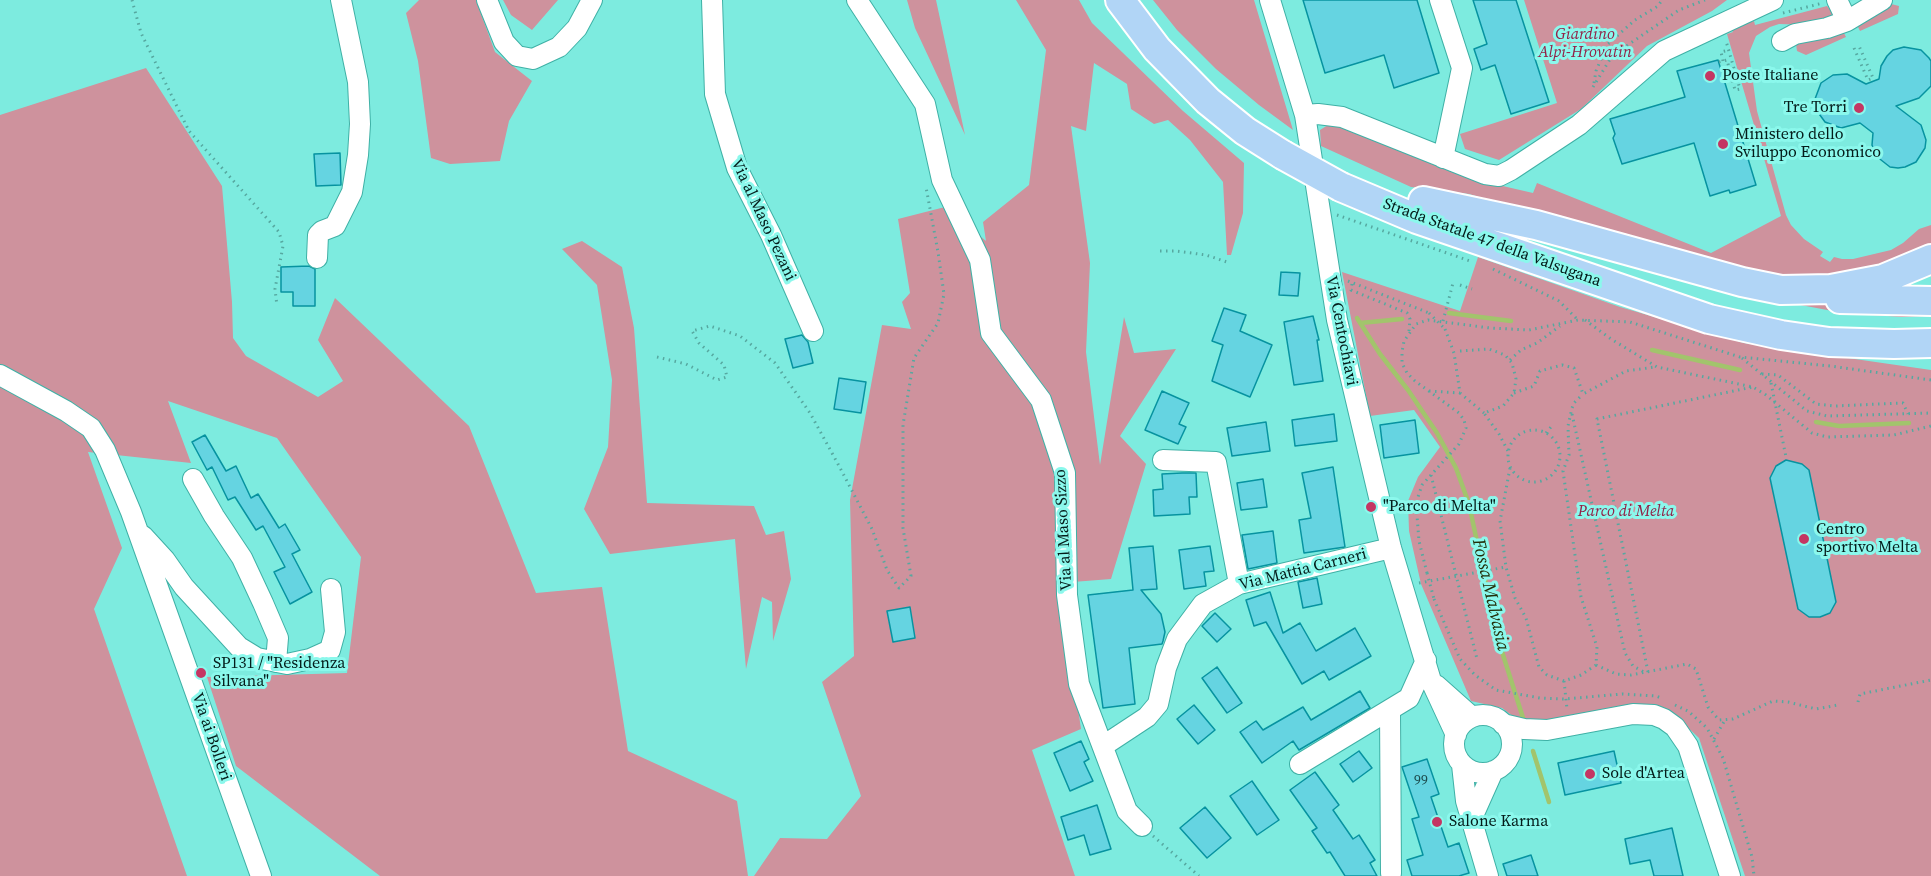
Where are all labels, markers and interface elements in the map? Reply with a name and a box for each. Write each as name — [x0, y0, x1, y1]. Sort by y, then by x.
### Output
park label: Giardino Alpi-Hrovatin — [1538, 25, 1632, 63]
place label: Poste Italiane — [1722, 66, 1818, 86]
marker: Poste Italiane — [1703, 69, 1717, 83]
place label: Tre Torri — [1784, 98, 1847, 118]
marker: Tre Torri — [1852, 101, 1866, 115]
place label: Ministero dello Sviluppo Economico — [1735, 125, 1881, 163]
marker: Ministero dello Sviluppo Economico — [1716, 137, 1730, 151]
street label: Via al Maso Pezani — [726, 156, 800, 284]
street label: Strada Statale 47 della Valsugana — [1380, 195, 1604, 291]
street label: Via Centochiavi — [1321, 274, 1361, 388]
street label: Via al Maso Sizzo — [1051, 469, 1077, 591]
place label: "Parco di Melta" — [1383, 497, 1496, 517]
marker: "Parco di Melta" — [1364, 500, 1378, 514]
park label: Parco di Melta — [1578, 502, 1674, 522]
place label: Centro sportivo Melta — [1816, 520, 1918, 558]
marker: Centro sportivo Melta — [1797, 532, 1811, 546]
water label: Fossa Malvasia — [1467, 537, 1513, 653]
street label: Via Mattia Carneri — [1237, 545, 1369, 595]
place label: SP131 / "Residenza Silvana" — [213, 654, 345, 692]
marker: SP131 / "Residenza Silvana" — [194, 666, 208, 680]
street label: Via ai Bolleri — [187, 691, 235, 783]
place label: Sole d'Artea — [1602, 764, 1685, 784]
marker: Sole d'Artea — [1583, 767, 1597, 781]
house number: 99 — [1414, 773, 1428, 789]
place label: Salone Karma — [1449, 812, 1548, 832]
marker: Salone Karma — [1430, 815, 1444, 829]

